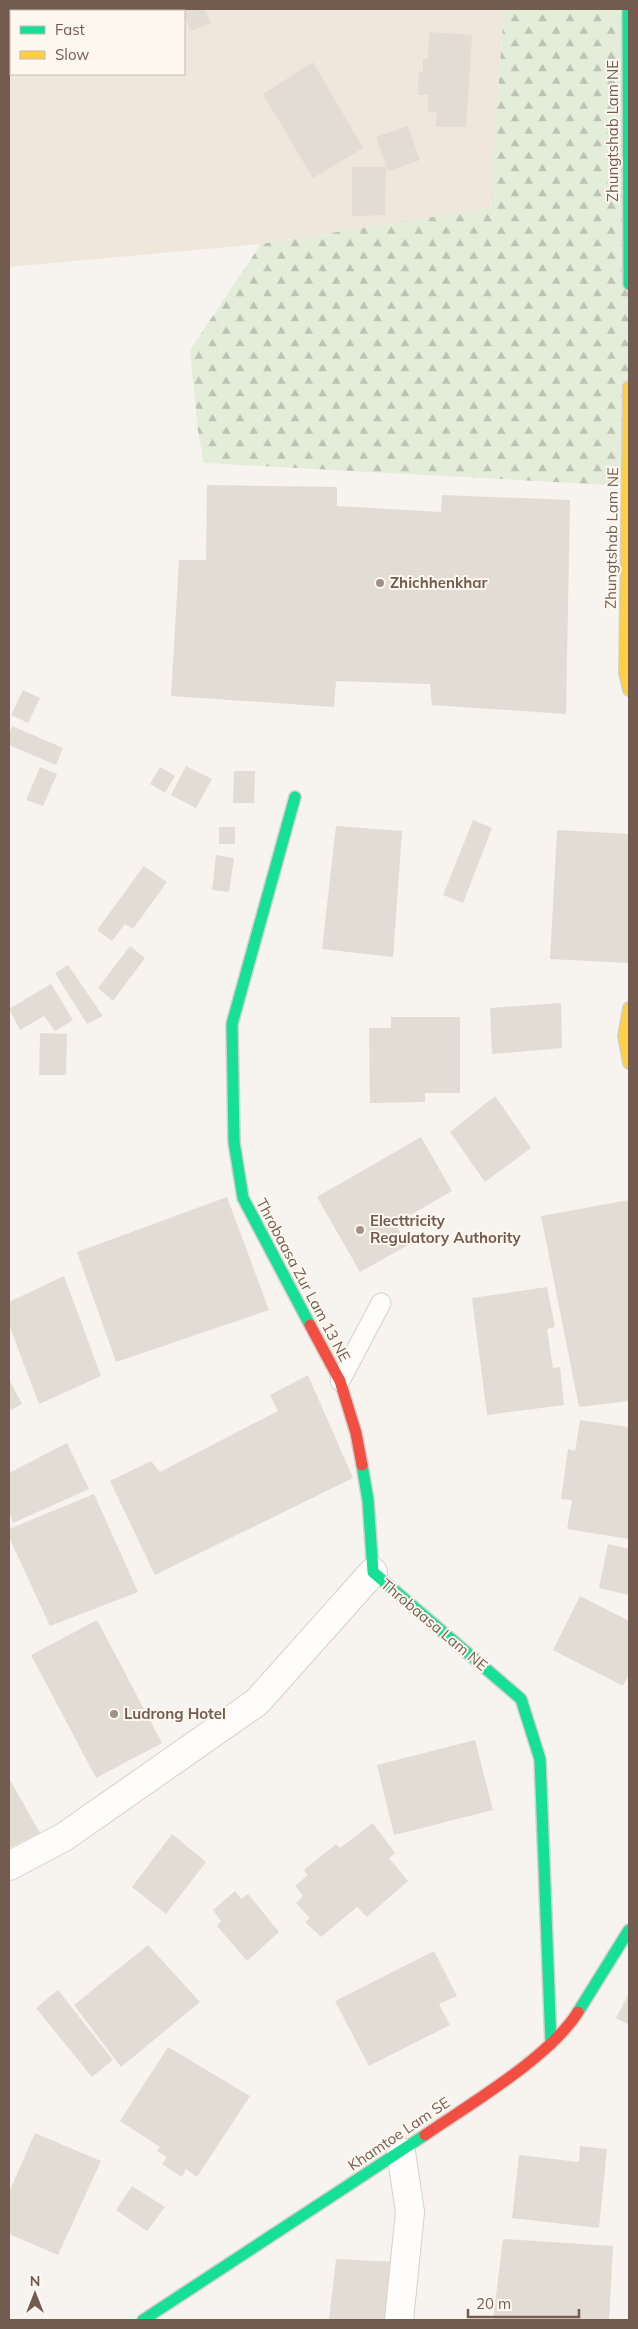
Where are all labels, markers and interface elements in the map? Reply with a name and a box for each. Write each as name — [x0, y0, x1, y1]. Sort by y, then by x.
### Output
legend — [10, 10, 185, 75]
text: Fast — [55, 20, 85, 39]
text: Slow — [55, 45, 89, 64]
street label: Zhungtshab Lam NE — [603, 60, 622, 202]
street label: Zhungtshab Lam NE — [601, 467, 622, 609]
place label: Zhichhenkhar — [390, 573, 488, 592]
marker: Zhichhenkhar — [374, 577, 386, 589]
street label: Throbaasa Zur Lam 13 NE — [252, 1195, 355, 1365]
place label: Electtricity Regulatory Authority — [370, 1211, 522, 1247]
marker: Electtricity Regulatory Authority — [354, 1224, 366, 1236]
street label: Throbaasa Lam NE — [377, 1574, 492, 1675]
place label: Ludrong Hotel — [124, 1704, 226, 1723]
marker: Ludrong Hotel — [108, 1708, 120, 1720]
street label: Khamtoe Lam SE — [344, 2092, 453, 2175]
north arrow — [10, 2269, 60, 2319]
text: N — [30, 2272, 40, 2290]
scale bar — [468, 2286, 579, 2318]
text: 20 m — [476, 2294, 511, 2313]

